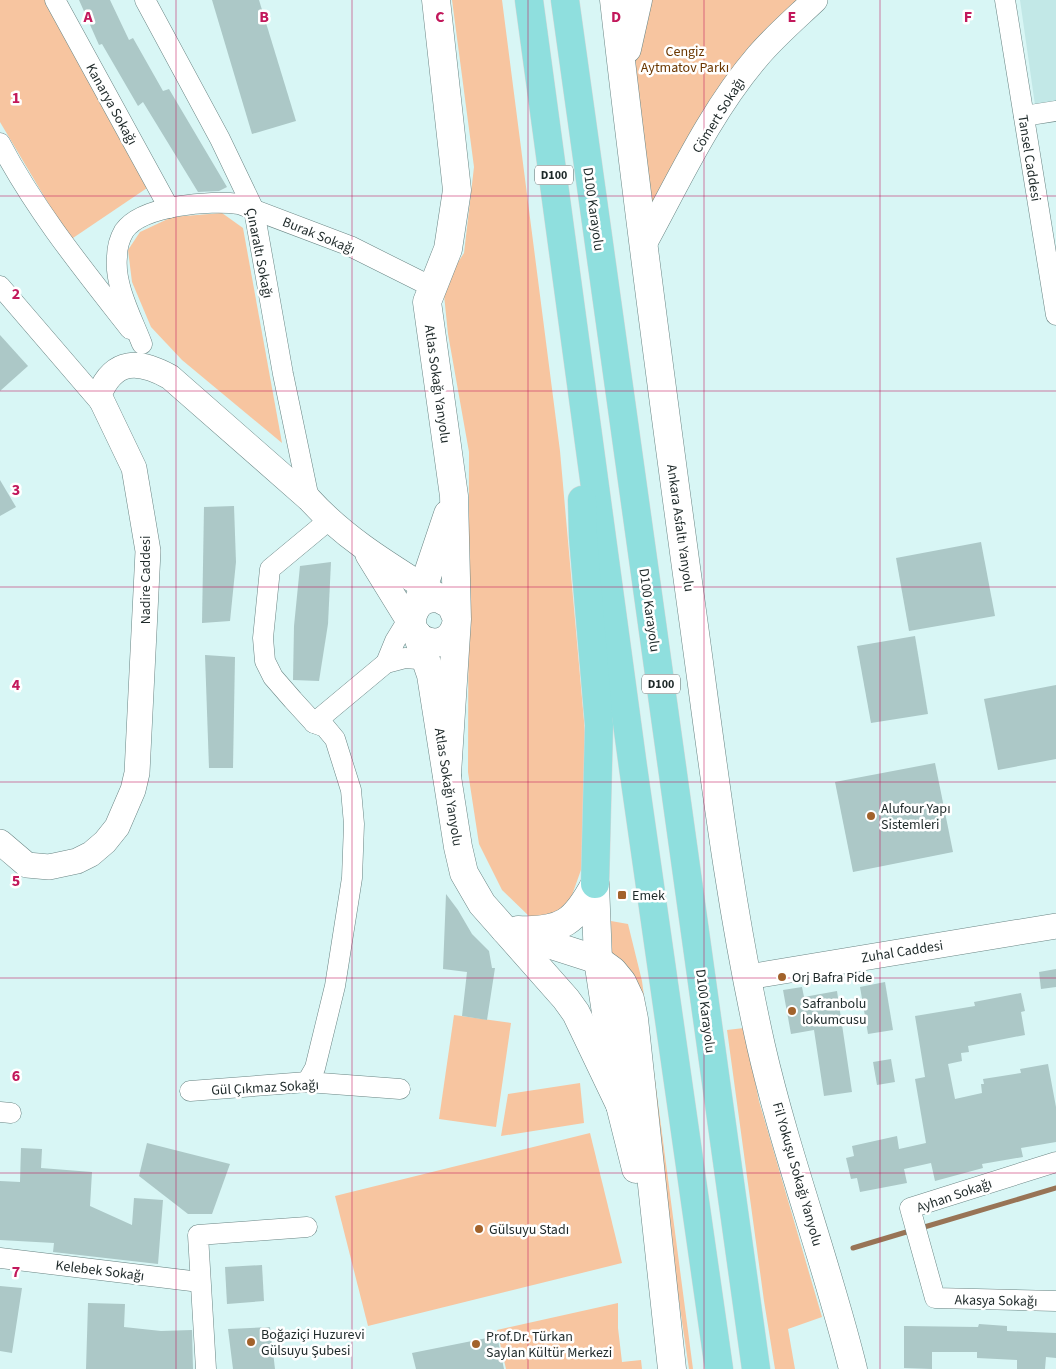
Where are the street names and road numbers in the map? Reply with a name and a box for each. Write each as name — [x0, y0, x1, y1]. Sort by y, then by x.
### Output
street label: Kanarya Sokağı — [80, 60, 142, 149]
street label: Cömert Sokağı — [688, 74, 750, 157]
street label: Tansel Caddesi — [1012, 114, 1046, 203]
road number: D100 — [535, 166, 573, 184]
street label: D100 Karayolu — [577, 166, 609, 252]
street label: Çınaraltı Sokağı — [240, 206, 278, 300]
street label: Burak Sokağı — [279, 212, 358, 260]
street label: Atlas Sokağı Yanyolu — [419, 324, 455, 445]
street label: Ankara Asfaltı Yanyolu — [661, 463, 699, 593]
street label: Nadire Caddesi — [136, 536, 156, 624]
street label: D100 Karayolu — [633, 567, 665, 653]
road number: D100 — [642, 674, 680, 694]
street label: Atlas Sokağı Yanyolu — [429, 727, 467, 848]
street label: Zuhal Caddesi — [860, 936, 945, 968]
street label: D100 Karayolu — [690, 968, 720, 1054]
street label: Gül Çıkmaz Sokağı — [211, 1075, 319, 1101]
street label: Fil Yokuşu Sokağı Yanyolu — [767, 1100, 827, 1249]
street label: Ayhan Sokağı — [914, 1174, 995, 1218]
street label: Kelebek Sokağı — [54, 1256, 145, 1286]
street label: Akasya Sokağı — [954, 1290, 1038, 1312]

